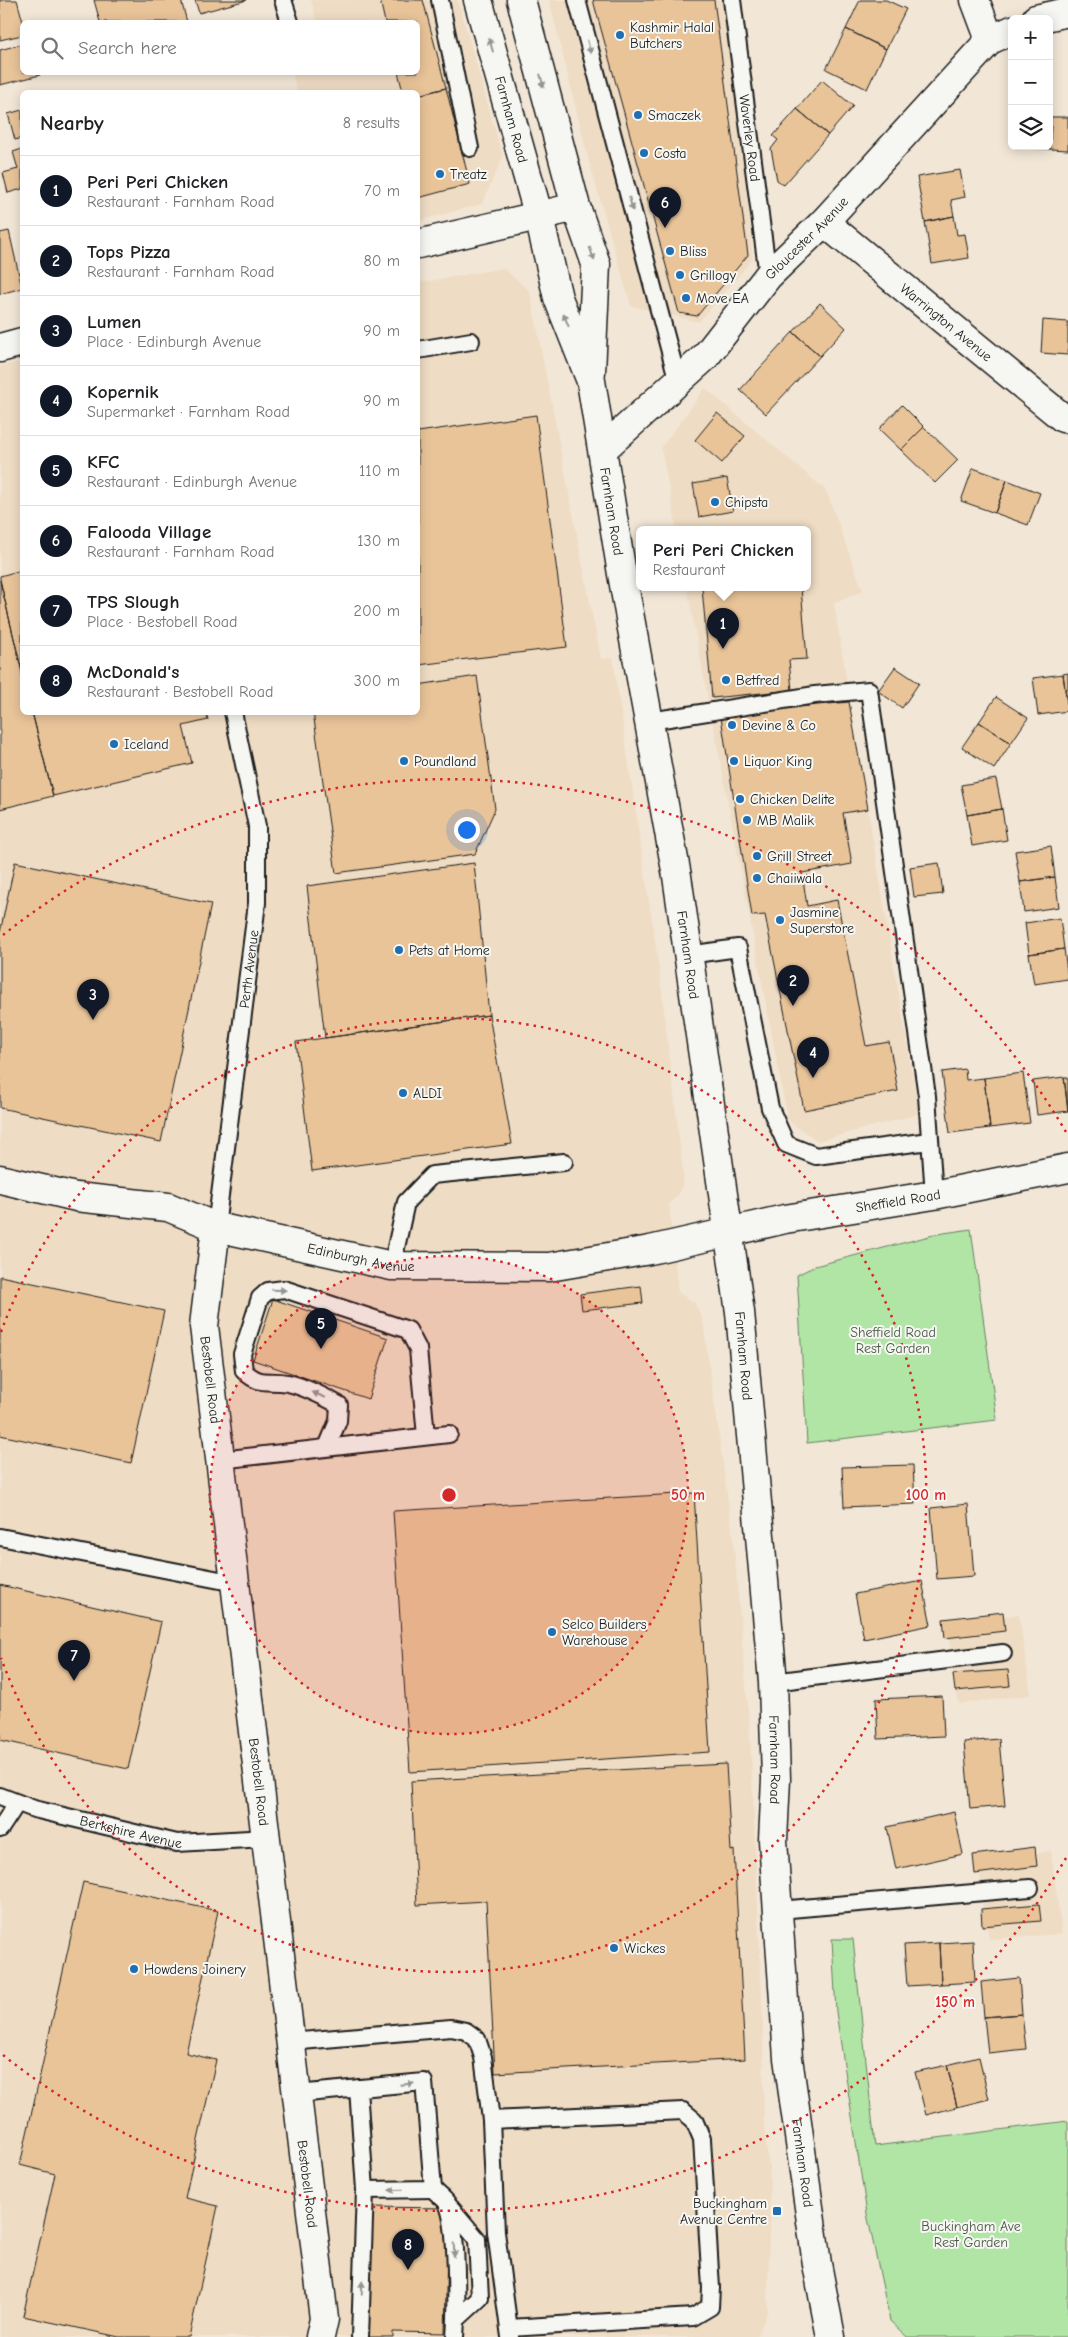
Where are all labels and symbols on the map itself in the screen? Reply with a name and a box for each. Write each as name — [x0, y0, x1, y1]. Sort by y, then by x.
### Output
place label: Kashmir Halal Butchers — [630, 19, 714, 52]
marker: Kashmir Halal Butchers — [614, 29, 626, 41]
one-way arrow — [486, 38, 494, 53]
one-way arrow — [586, 40, 594, 55]
street label: Farnham Road — [491, 74, 532, 165]
one-way arrow — [539, 74, 547, 89]
street label: Waverley Road — [736, 93, 764, 183]
place label: Smaczek — [648, 107, 701, 124]
marker: Smaczek — [632, 109, 644, 121]
place label: Costa — [654, 145, 687, 162]
marker: Costa — [638, 147, 650, 159]
place label: Treatz — [450, 166, 487, 183]
marker: Treatz — [434, 168, 446, 180]
pin: 6 — [649, 187, 681, 228]
street label: Gloucester Avenue — [761, 193, 852, 283]
one-way arrow — [627, 197, 635, 212]
place label: Bliss — [680, 243, 707, 260]
marker: Bliss — [664, 245, 676, 257]
one-way arrow — [588, 247, 596, 262]
place label: Grillogy — [690, 267, 737, 284]
marker: Grillogy — [674, 269, 686, 281]
street label: Warrington Avenue — [897, 279, 996, 365]
place label: Move EA — [696, 290, 749, 307]
marker: Move EA — [680, 292, 692, 304]
one-way arrow — [562, 313, 570, 327]
street label: Farnham Road — [596, 466, 627, 557]
place label: Chipsta — [725, 494, 768, 511]
marker: Chipsta — [709, 496, 721, 508]
pin: 1 — [707, 608, 739, 649]
place label: Betfred — [736, 672, 779, 689]
marker: Betfred — [720, 674, 732, 686]
place label: Devine & Co — [742, 717, 816, 734]
marker: Devine & Co — [726, 719, 738, 731]
place label: Iceland — [124, 736, 169, 753]
marker: Iceland — [108, 738, 120, 750]
place label: Poundland — [414, 753, 476, 770]
place label: Liquor King — [744, 753, 812, 770]
marker: Poundland — [398, 755, 410, 767]
marker: Liquor King — [728, 755, 740, 767]
place label: Chicken Delite — [750, 791, 835, 808]
marker: Chicken Delite — [734, 793, 746, 805]
place label: MB Malik — [757, 812, 814, 829]
marker: MB Malik — [741, 814, 753, 826]
your location — [454, 817, 480, 843]
place label: Grill Street — [767, 848, 833, 865]
marker: Grill Street — [751, 850, 763, 862]
place label: Chaiiwala — [767, 870, 822, 887]
marker: Chaiiwala — [751, 872, 763, 884]
place label: Jasmine Superstore — [790, 904, 854, 937]
street label: Farnham Road — [674, 910, 703, 1000]
marker: Jasmine Superstore — [774, 914, 786, 926]
street label: Perth Avenue — [235, 929, 262, 1009]
place label: Pets at Home — [409, 942, 490, 959]
marker: Pets at Home — [393, 944, 405, 956]
pin: 2 — [777, 965, 809, 1006]
pin: 3 — [77, 979, 109, 1020]
pin: 4 — [797, 1037, 829, 1078]
place label: ALDI — [413, 1085, 442, 1102]
marker: ALDI — [397, 1087, 409, 1099]
street label: Sheffield Road — [854, 1185, 942, 1216]
street label: Edinburgh Avenue — [306, 1239, 415, 1275]
one-way arrow — [272, 1286, 288, 1294]
pin: 5 — [305, 1308, 337, 1349]
street label: Farnham Road — [731, 1311, 756, 1401]
park label: Sheffield Road Rest Garden — [850, 1324, 936, 1357]
street label: Bestobell Road — [197, 1335, 224, 1425]
one-way arrow — [312, 1391, 326, 1399]
centre of rings — [440, 1486, 458, 1504]
text: 50 m — [671, 1486, 705, 1504]
text: 100 m — [906, 1486, 946, 1504]
place label: Selco Builders Warehouse — [562, 1616, 647, 1649]
marker: Selco Builders Warehouse — [546, 1626, 558, 1638]
pin: 7 — [58, 1640, 90, 1681]
street label: Farnham Road — [766, 1715, 785, 1805]
street label: Bestobell Road — [245, 1737, 273, 1827]
street label: Berkshire Avenue — [78, 1812, 182, 1852]
place label: Wickes — [624, 1940, 666, 1957]
marker: Wickes — [608, 1942, 620, 1954]
place label: Howdens Joinery — [144, 1961, 247, 1978]
marker: Howdens Joinery — [128, 1963, 140, 1975]
text: 150 m — [935, 1993, 975, 2011]
one-way arrow — [399, 2079, 415, 2087]
street label: Farnham Road — [788, 2118, 817, 2208]
street label: Bestobell Road — [294, 2139, 321, 2229]
one-way arrow — [388, 2186, 404, 2194]
place label: Buckingham Avenue Centre — [680, 2195, 767, 2228]
marker: Buckingham Avenue Centre — [771, 2205, 783, 2217]
park label: Buckingham Ave Rest Garden — [921, 2218, 1021, 2251]
pin: 8 — [392, 2229, 424, 2270]
one-way arrow — [450, 2242, 458, 2258]
one-way arrow — [358, 2280, 366, 2296]

